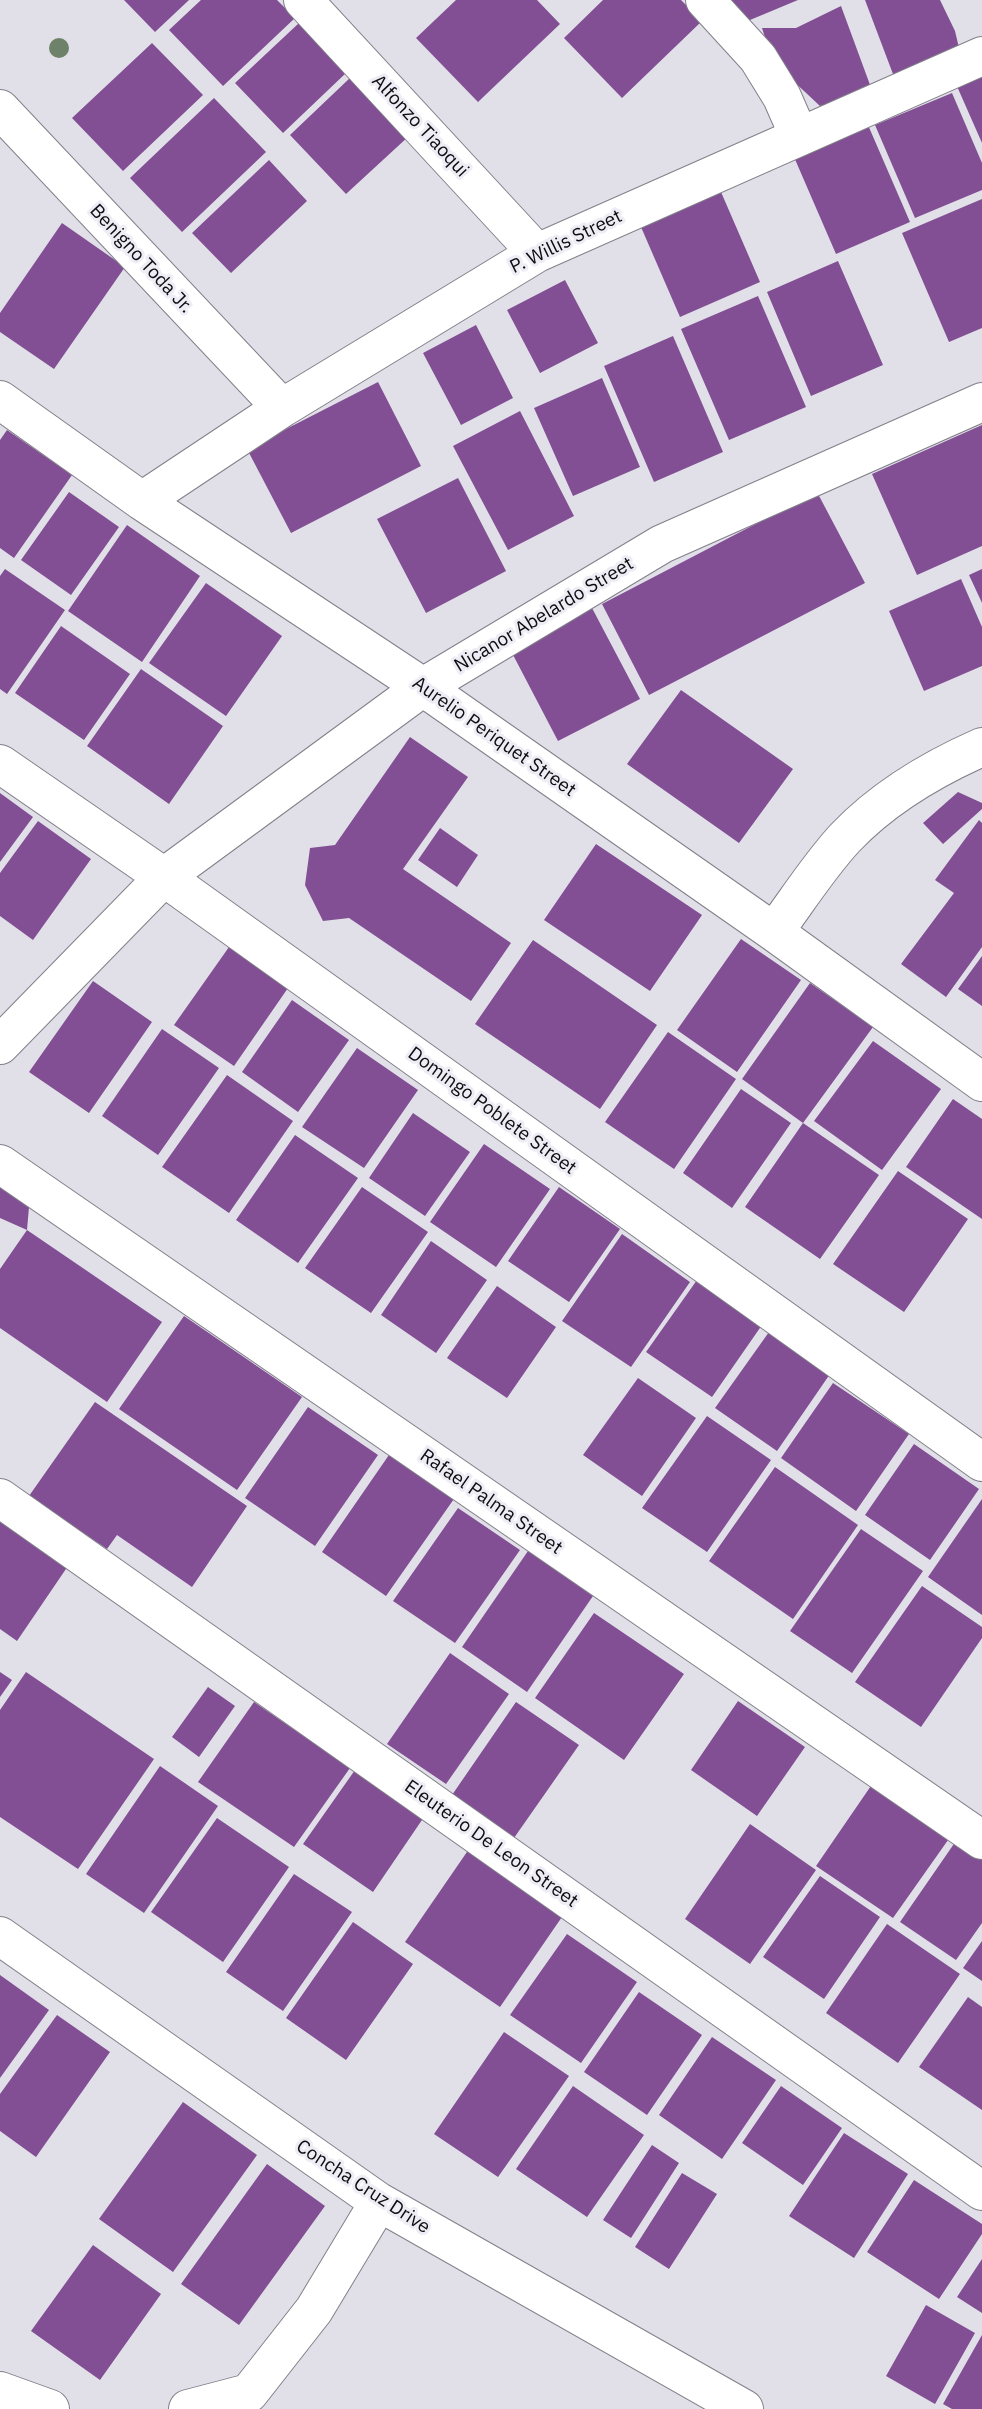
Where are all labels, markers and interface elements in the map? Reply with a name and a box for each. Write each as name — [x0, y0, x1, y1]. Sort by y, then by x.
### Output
street label: Alfonzo Tiaoqui — [367, 70, 473, 182]
street label: Benigno Toda Jr. — [85, 200, 197, 318]
street label: P. Willis Street — [506, 205, 626, 279]
street label: Nicanor Abelardo Street — [450, 552, 638, 678]
street label: Aurelio Periquet Street — [408, 672, 580, 802]
street label: Domingo Poblete Street — [403, 1042, 581, 1180]
street label: Rafael Palma Street — [415, 1444, 567, 1560]
street label: Eleuterio De Leon Street — [400, 1775, 582, 1913]
street label: Concha Cruz Drive — [292, 2135, 434, 2239]

